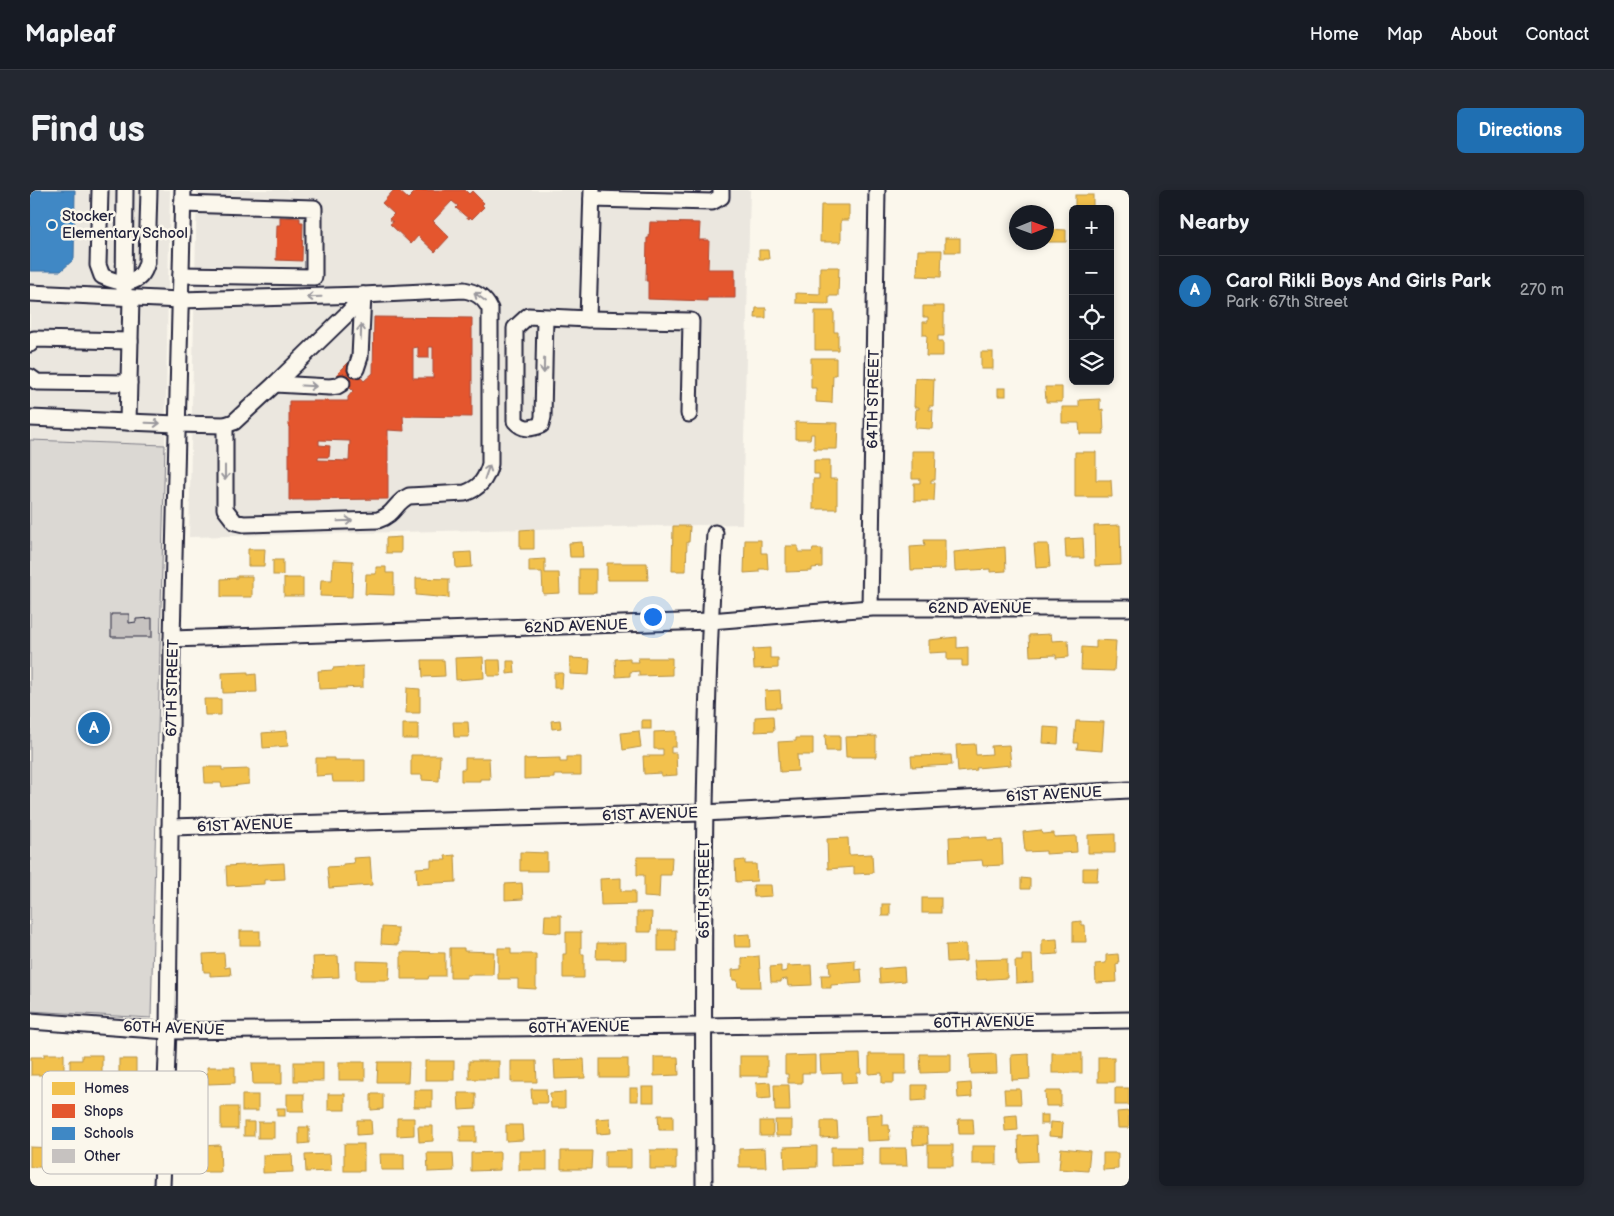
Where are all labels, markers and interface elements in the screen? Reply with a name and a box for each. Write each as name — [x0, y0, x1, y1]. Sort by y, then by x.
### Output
text: Mapleaf — [25, 20, 116, 49]
text: Home — [1310, 24, 1359, 45]
text: Map — [1387, 24, 1423, 45]
text: About — [1451, 24, 1498, 45]
text: Contact — [1526, 24, 1589, 45]
button: Directions — [1457, 108, 1584, 153]
text: Find us — [30, 109, 145, 152]
north arrow — [1009, 205, 1054, 250]
map controls — [1069, 205, 1114, 385]
button: + — [1069, 205, 1114, 250]
place label: Stocker Elementary School — [62, 207, 188, 243]
text: Nearby — [1179, 210, 1249, 235]
marker: Stocker Elementary School — [46, 219, 58, 231]
button: − — [1069, 250, 1114, 295]
text: Carol Rikli Boys And Girls Park — [1226, 270, 1491, 293]
text: A — [1190, 281, 1200, 300]
text: 270 m — [1520, 281, 1564, 300]
one-way arrow — [306, 292, 322, 301]
one-way arrow — [473, 292, 487, 302]
text: Park · 67th Street — [1226, 293, 1348, 312]
button: locate — [1069, 295, 1114, 340]
one-way arrow — [357, 325, 366, 341]
button: layers — [1069, 340, 1114, 385]
street label: 64TH STREET — [863, 349, 884, 449]
one-way arrow — [539, 358, 549, 374]
one-way arrow — [300, 381, 317, 391]
one-way arrow — [144, 419, 160, 428]
one-way arrow — [220, 465, 230, 481]
one-way arrow — [483, 465, 492, 480]
one-way arrow — [337, 516, 353, 526]
street label: 62ND AVENUE — [928, 599, 1032, 618]
your location — [640, 604, 666, 630]
street label: 62ND AVENUE — [524, 615, 628, 638]
street label: 67TH STREET — [162, 639, 183, 737]
pin: A — [78, 709, 110, 747]
street label: 61ST AVENUE — [1006, 782, 1103, 806]
street label: 61ST AVENUE — [602, 803, 698, 826]
street label: 61ST AVENUE — [197, 814, 293, 837]
street label: 65TH STREET — [695, 840, 714, 938]
street label: 60TH AVENUE — [933, 1012, 1035, 1033]
street label: 60TH AVENUE — [123, 1017, 225, 1040]
street label: 60TH AVENUE — [528, 1017, 630, 1038]
legend — [42, 1071, 208, 1174]
text: Homes — [84, 1080, 129, 1097]
text: Shops — [84, 1103, 123, 1120]
text: Schools — [84, 1125, 134, 1142]
text: Other — [84, 1148, 121, 1165]

